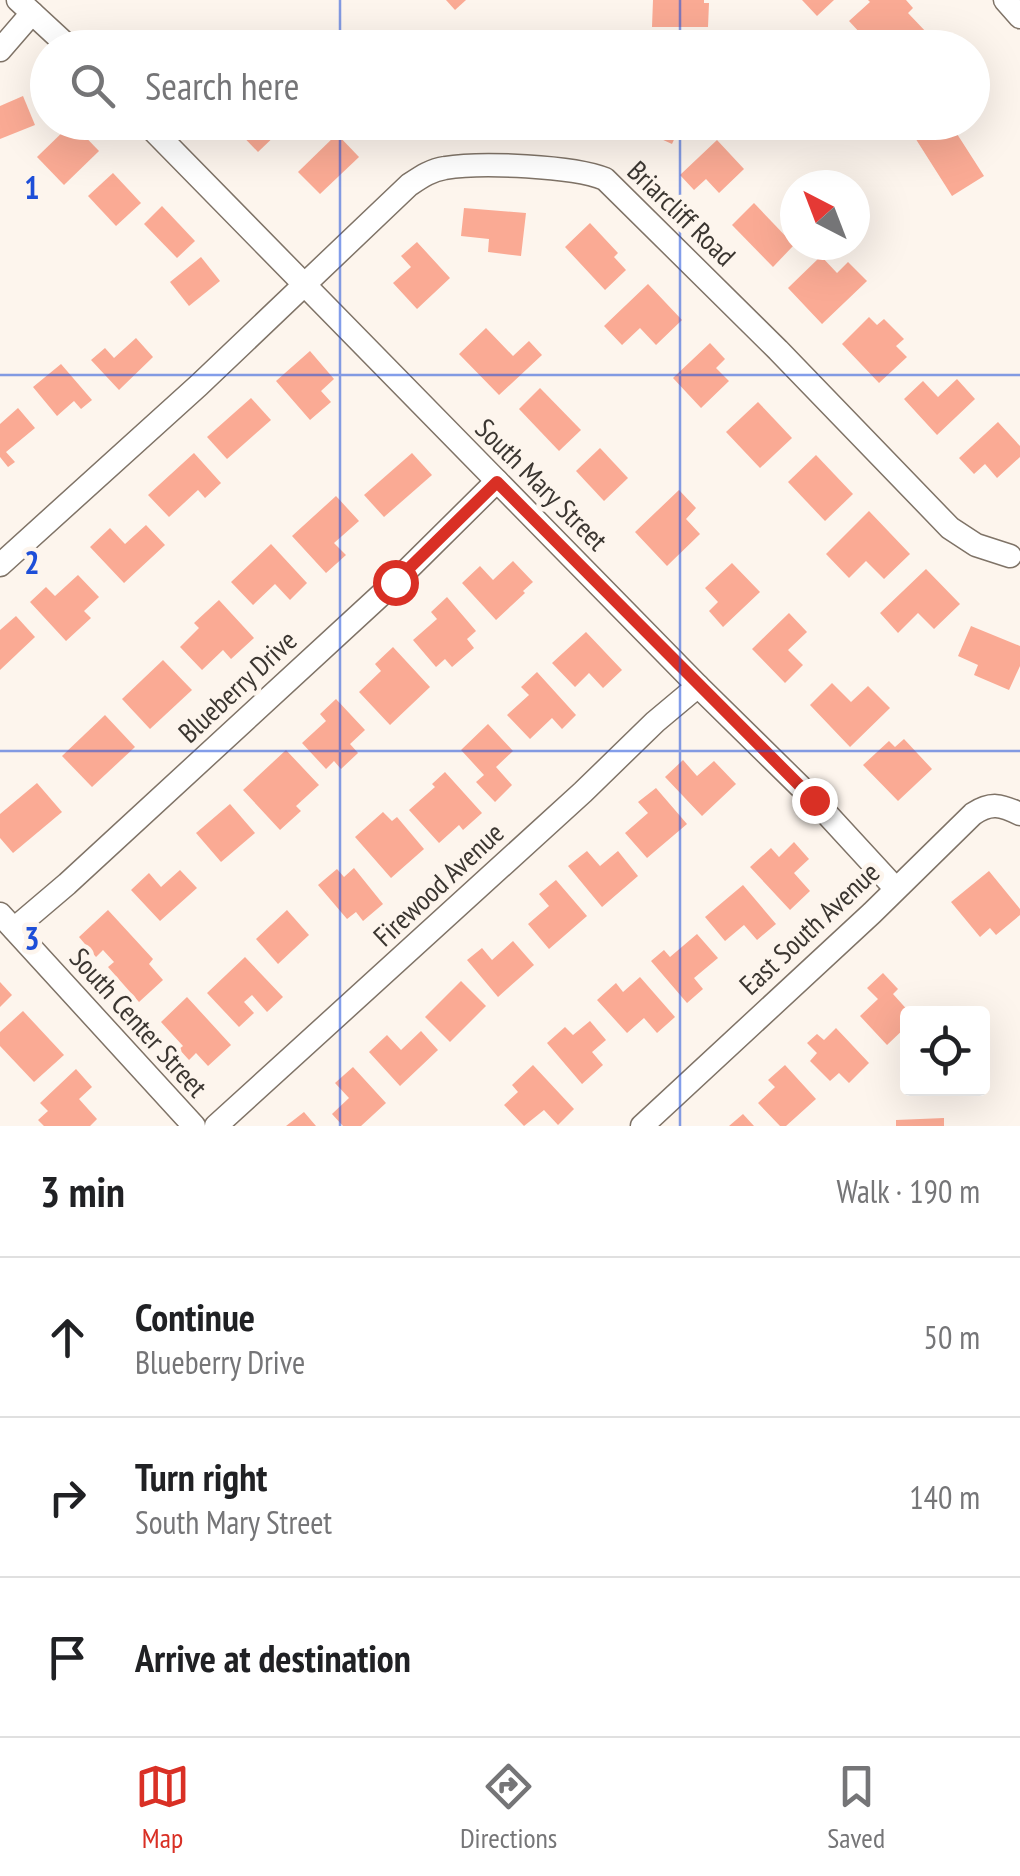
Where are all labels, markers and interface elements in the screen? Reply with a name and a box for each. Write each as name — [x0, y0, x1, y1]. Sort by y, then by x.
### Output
search box — [30, 30, 990, 140]
icon: search — [65, 58, 120, 113]
text: Search here — [145, 61, 299, 110]
street label: Briarcliff Road — [620, 152, 744, 274]
text: 1 — [24, 166, 40, 208]
north arrow — [780, 170, 870, 260]
street label: South Mary Street — [468, 410, 616, 558]
text: 2 — [24, 541, 40, 583]
route start — [373, 560, 419, 606]
street label: Blueberry Drive — [170, 622, 304, 750]
route end — [792, 778, 838, 824]
street label: Firewood Avenue — [365, 814, 511, 954]
street label: East South Avenue — [731, 854, 887, 1002]
text: 3 — [24, 917, 40, 959]
street label: South Center Street — [62, 940, 216, 1105]
map controls — [900, 1006, 990, 1096]
button: locate — [900, 1006, 990, 1096]
text: 3 min — [40, 1164, 125, 1219]
text: Walk · 190 m — [836, 1170, 980, 1212]
text: Continue — [135, 1292, 255, 1341]
icon: ahead — [40, 1310, 95, 1365]
text: 50 m — [924, 1316, 980, 1358]
text: Blueberry Drive — [135, 1341, 305, 1383]
text: Turn right — [135, 1452, 267, 1501]
icon: right — [40, 1470, 95, 1525]
text: 140 m — [909, 1476, 980, 1518]
text: South Mary Street — [135, 1501, 332, 1543]
icon: arrive — [40, 1630, 95, 1685]
text: Arrive at destination — [135, 1633, 411, 1682]
tab: Map — [135, 1759, 190, 1856]
tab: Directions — [460, 1759, 557, 1856]
tab: Saved — [827, 1759, 885, 1856]

